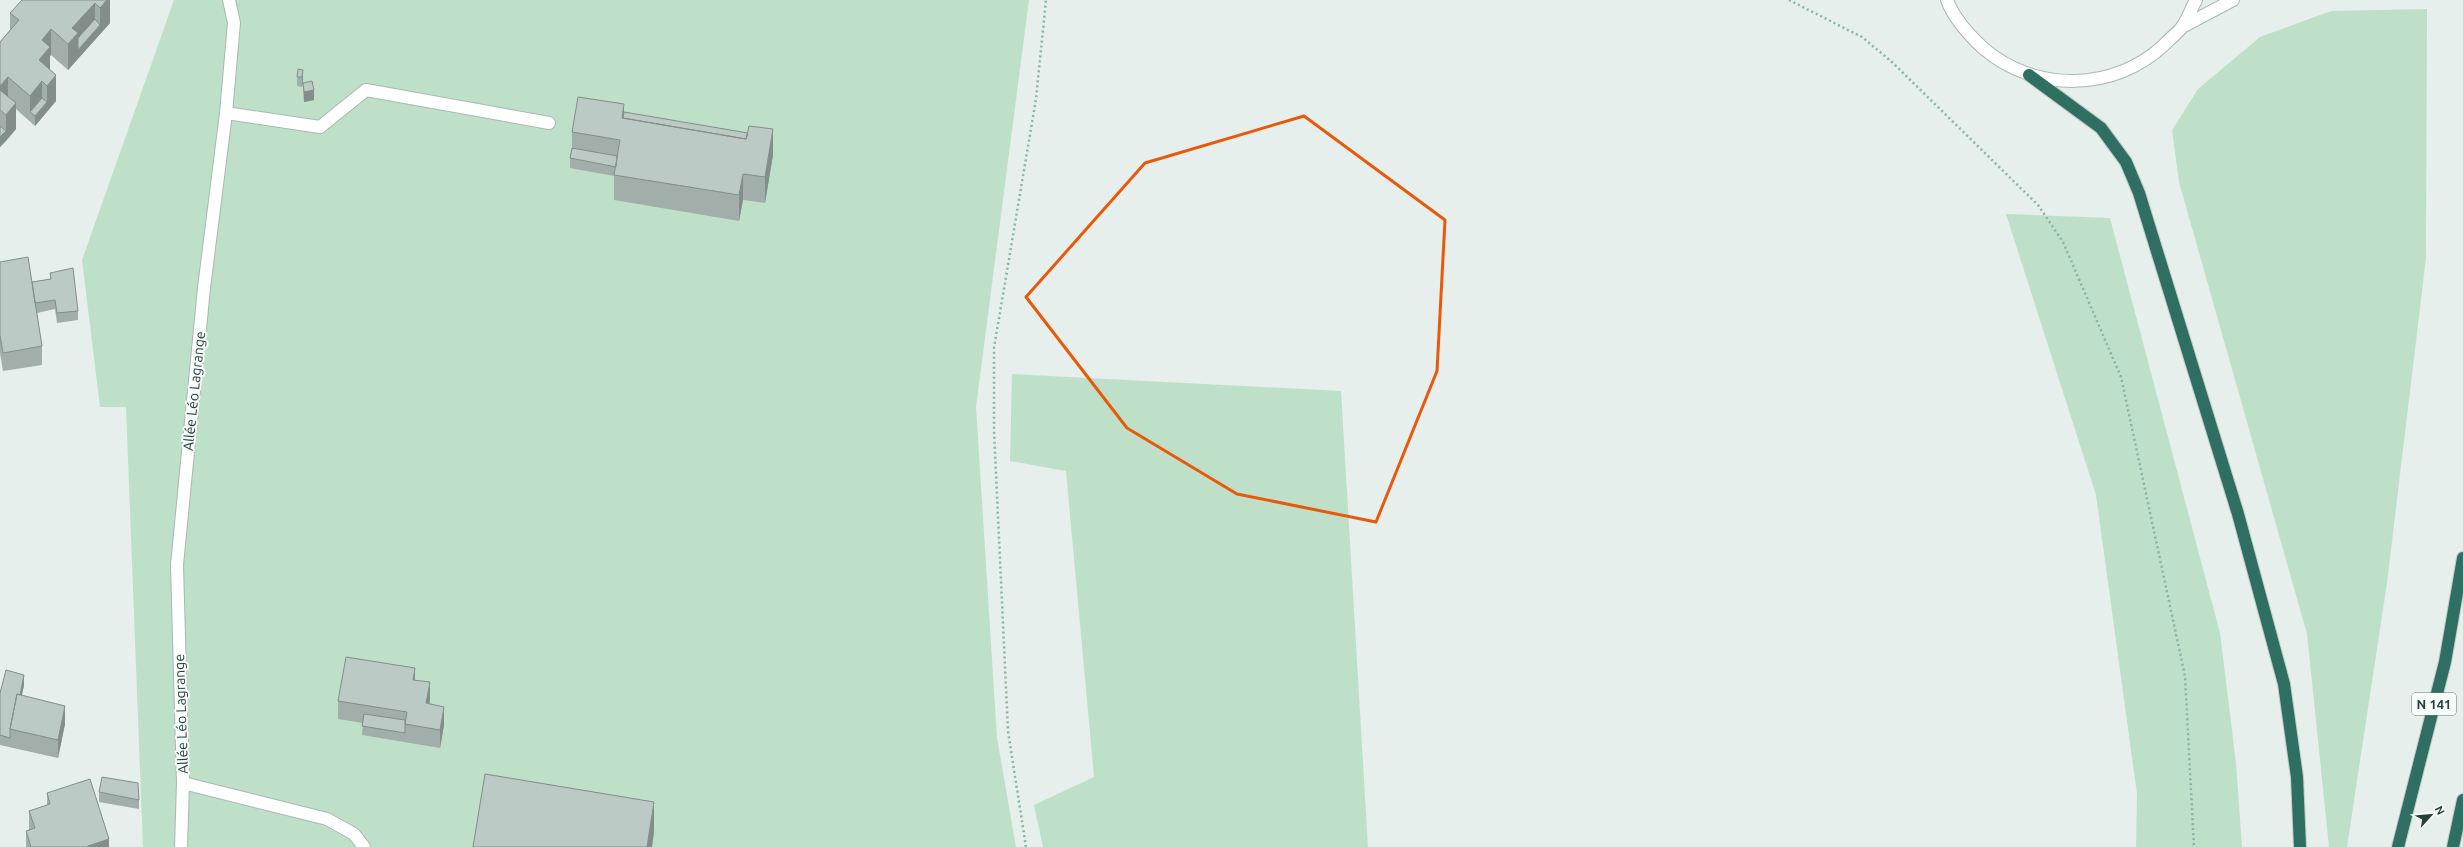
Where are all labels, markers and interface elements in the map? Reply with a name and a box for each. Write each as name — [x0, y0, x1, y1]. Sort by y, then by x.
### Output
street label: Allée Léo Lagrange — [180, 330, 208, 452]
street label: Allée Léo Lagrange — [171, 654, 191, 774]
road number: N 141 — [2412, 693, 2456, 715]
north arrow — [2411, 795, 2451, 835]
text: N — [2433, 804, 2447, 817]

